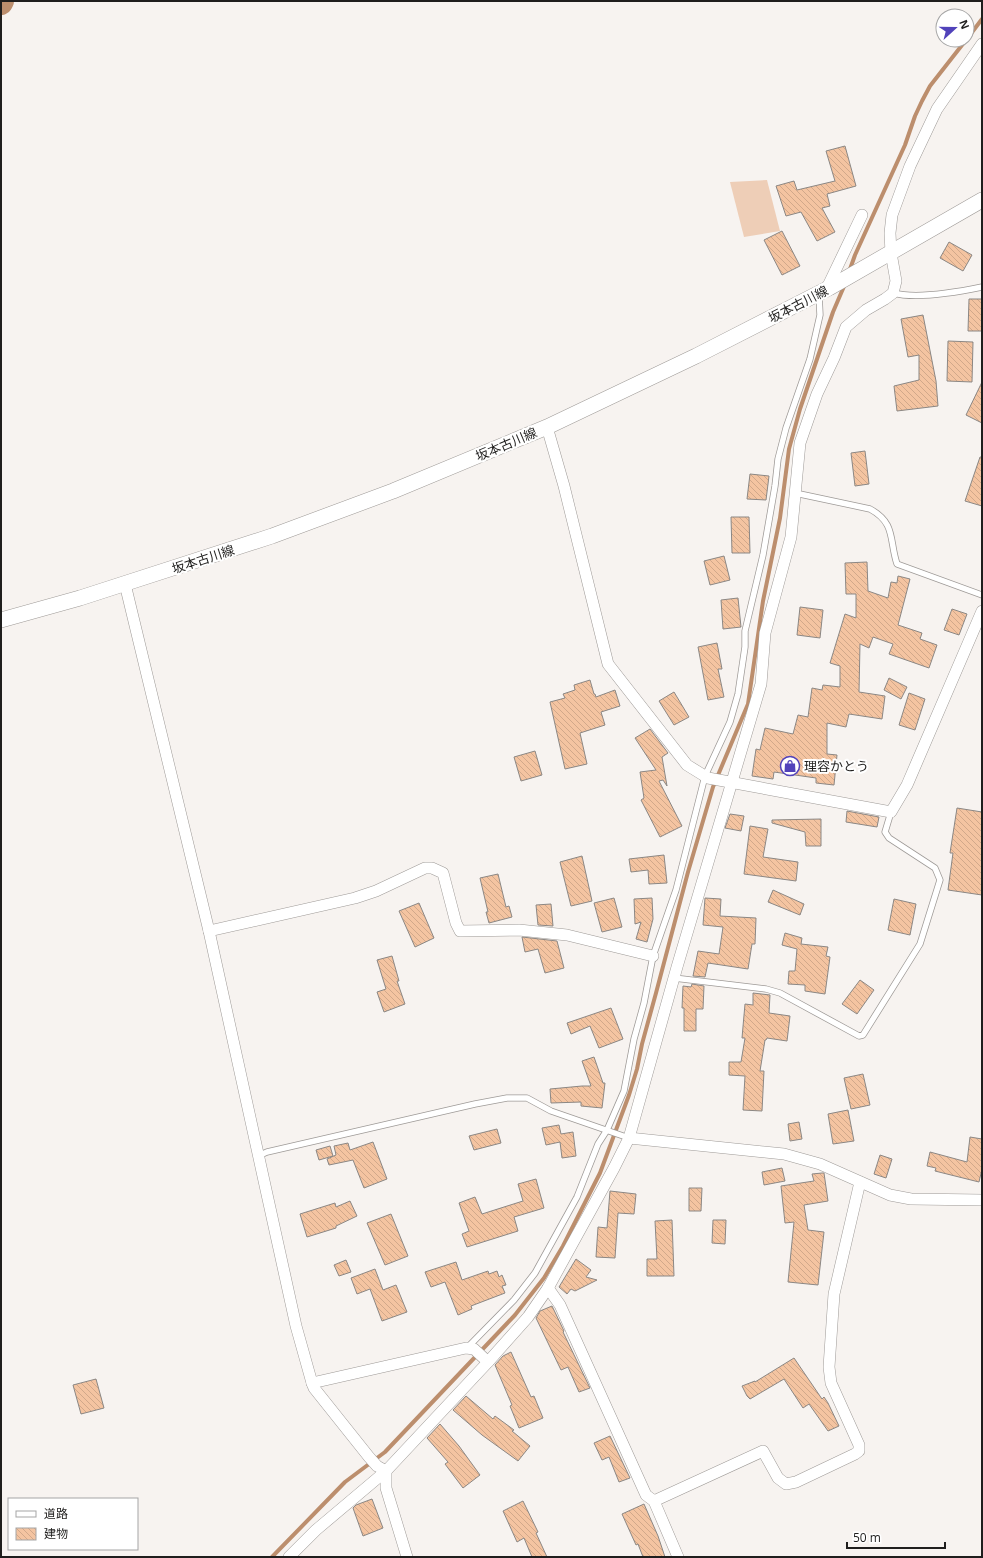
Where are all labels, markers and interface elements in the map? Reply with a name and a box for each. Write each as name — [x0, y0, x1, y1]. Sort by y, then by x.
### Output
north arrow — [935, 8, 975, 48]
text: N — [956, 17, 973, 31]
street label: 坂本古川線 — [765, 281, 831, 327]
street label: 坂本古川線 — [473, 423, 539, 465]
street label: 坂本古川線 — [169, 540, 237, 578]
shop icon: 理容かとう — [779, 755, 801, 777]
place label: 理容かとう — [804, 757, 869, 775]
legend — [8, 1498, 138, 1550]
text: 道路 — [44, 1505, 68, 1522]
scale bar — [847, 1524, 945, 1550]
text: 建物 — [44, 1525, 68, 1542]
text: 50 m — [853, 1529, 881, 1546]

